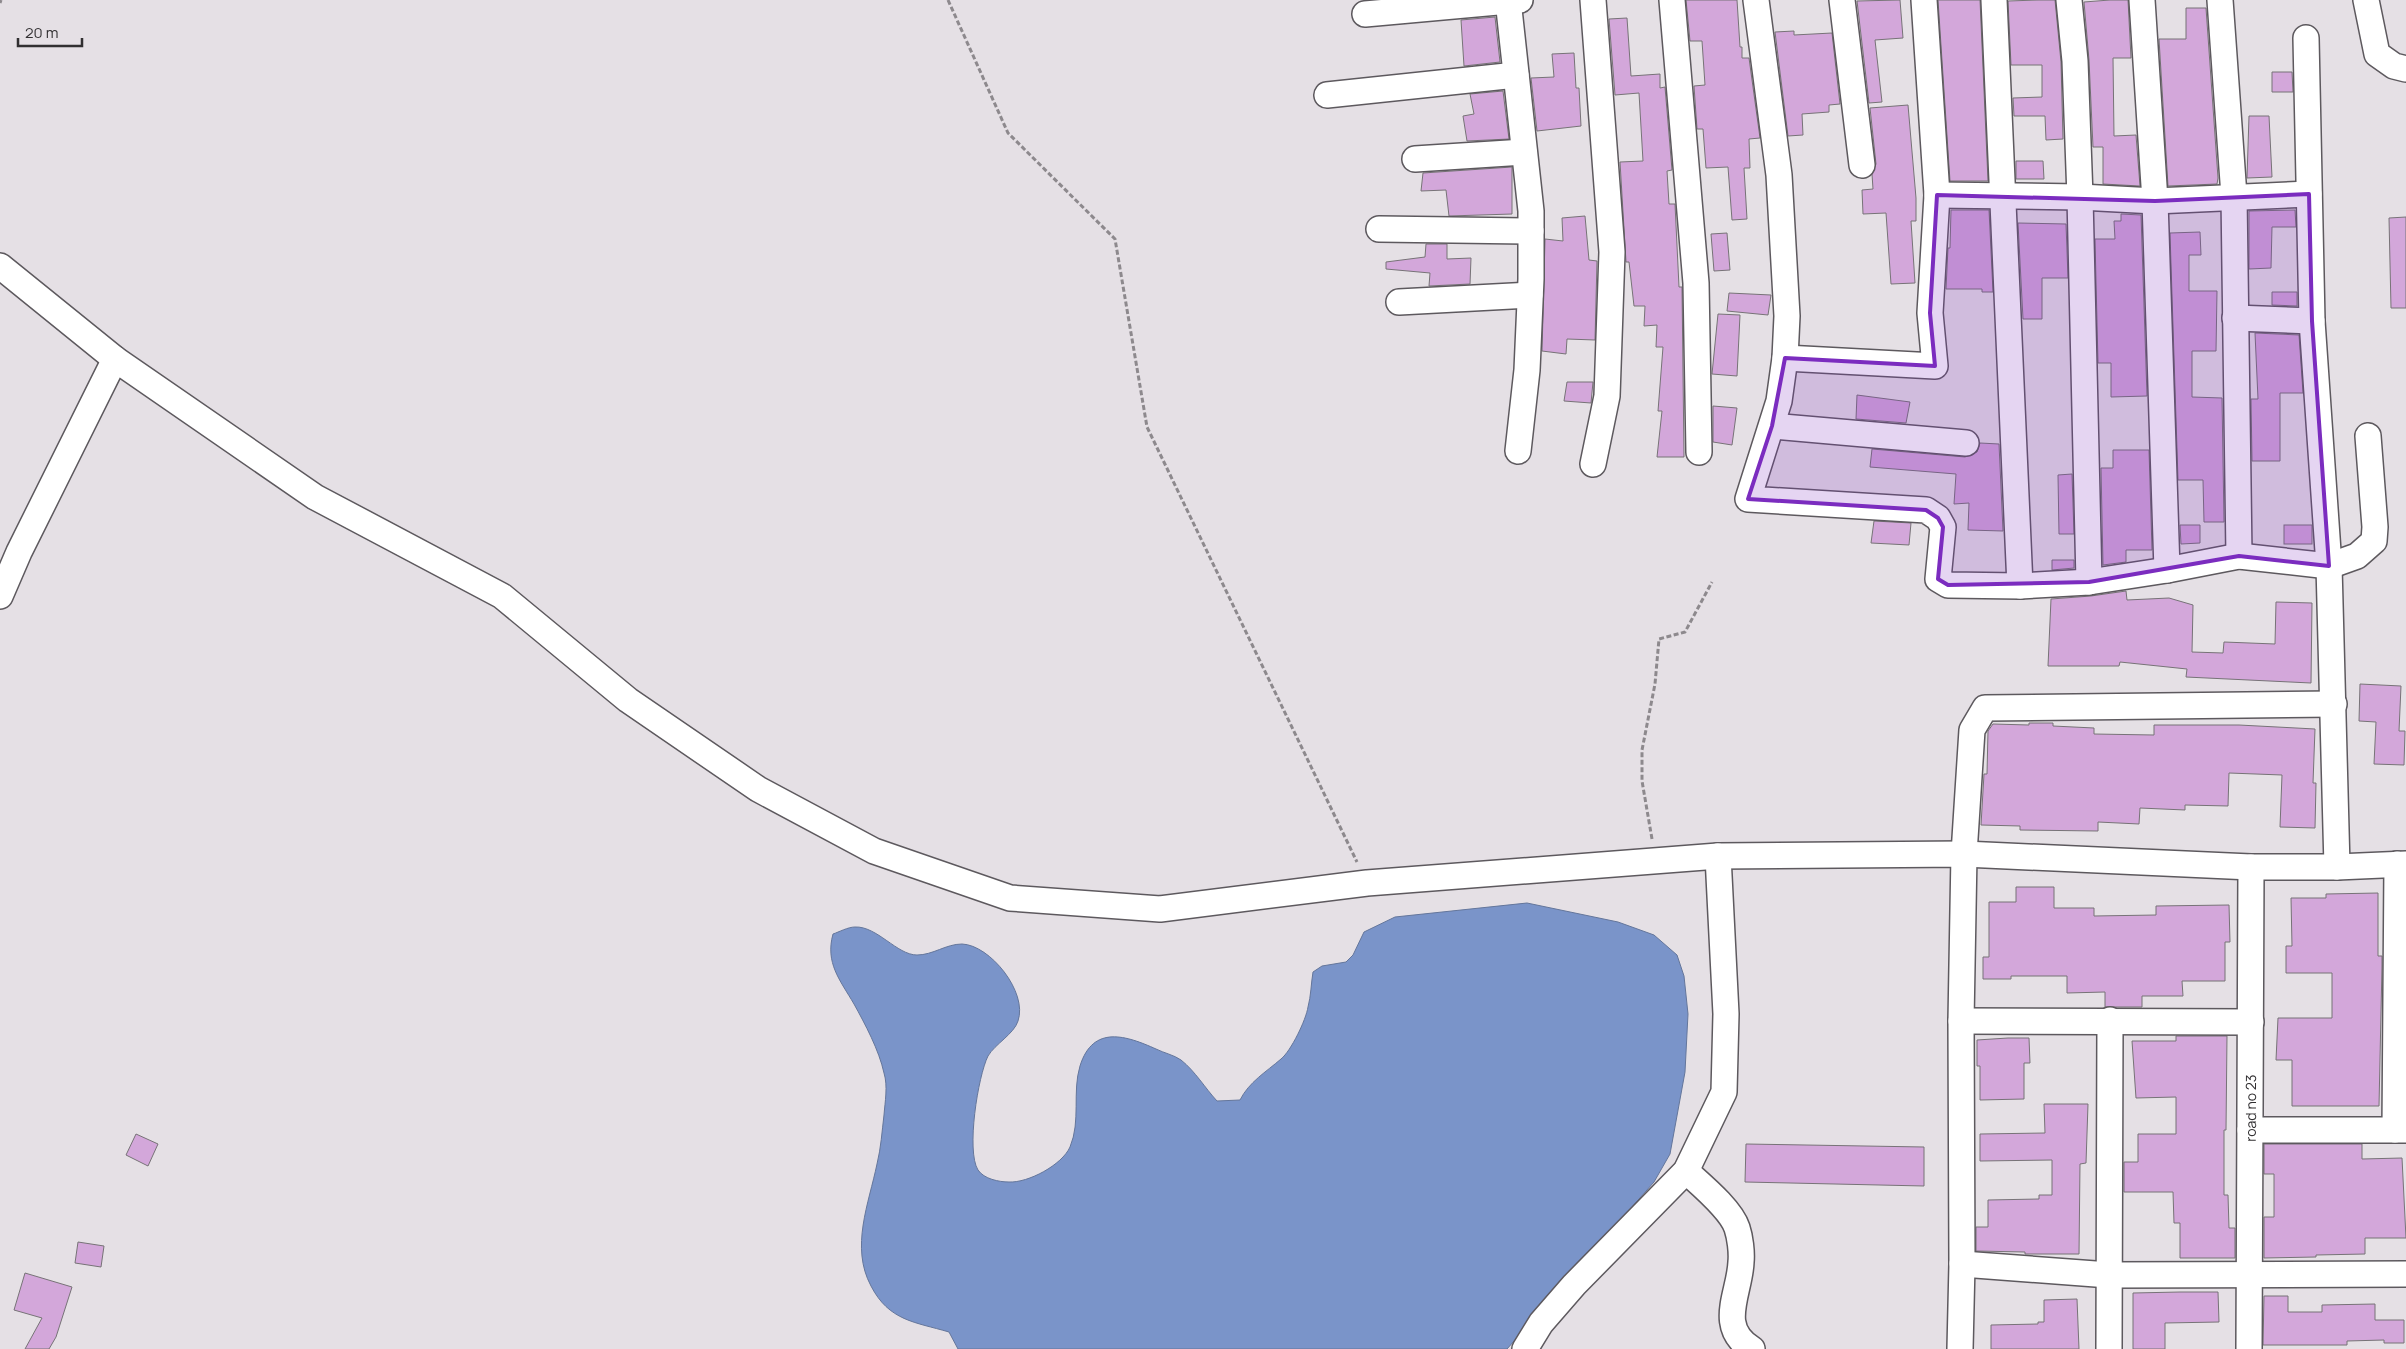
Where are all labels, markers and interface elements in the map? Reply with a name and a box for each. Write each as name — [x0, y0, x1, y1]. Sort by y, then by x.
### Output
scale bar — [18, 15, 81, 47]
text: 20 m — [25, 22, 58, 43]
street label: road no 23 — [2240, 1074, 2260, 1142]

